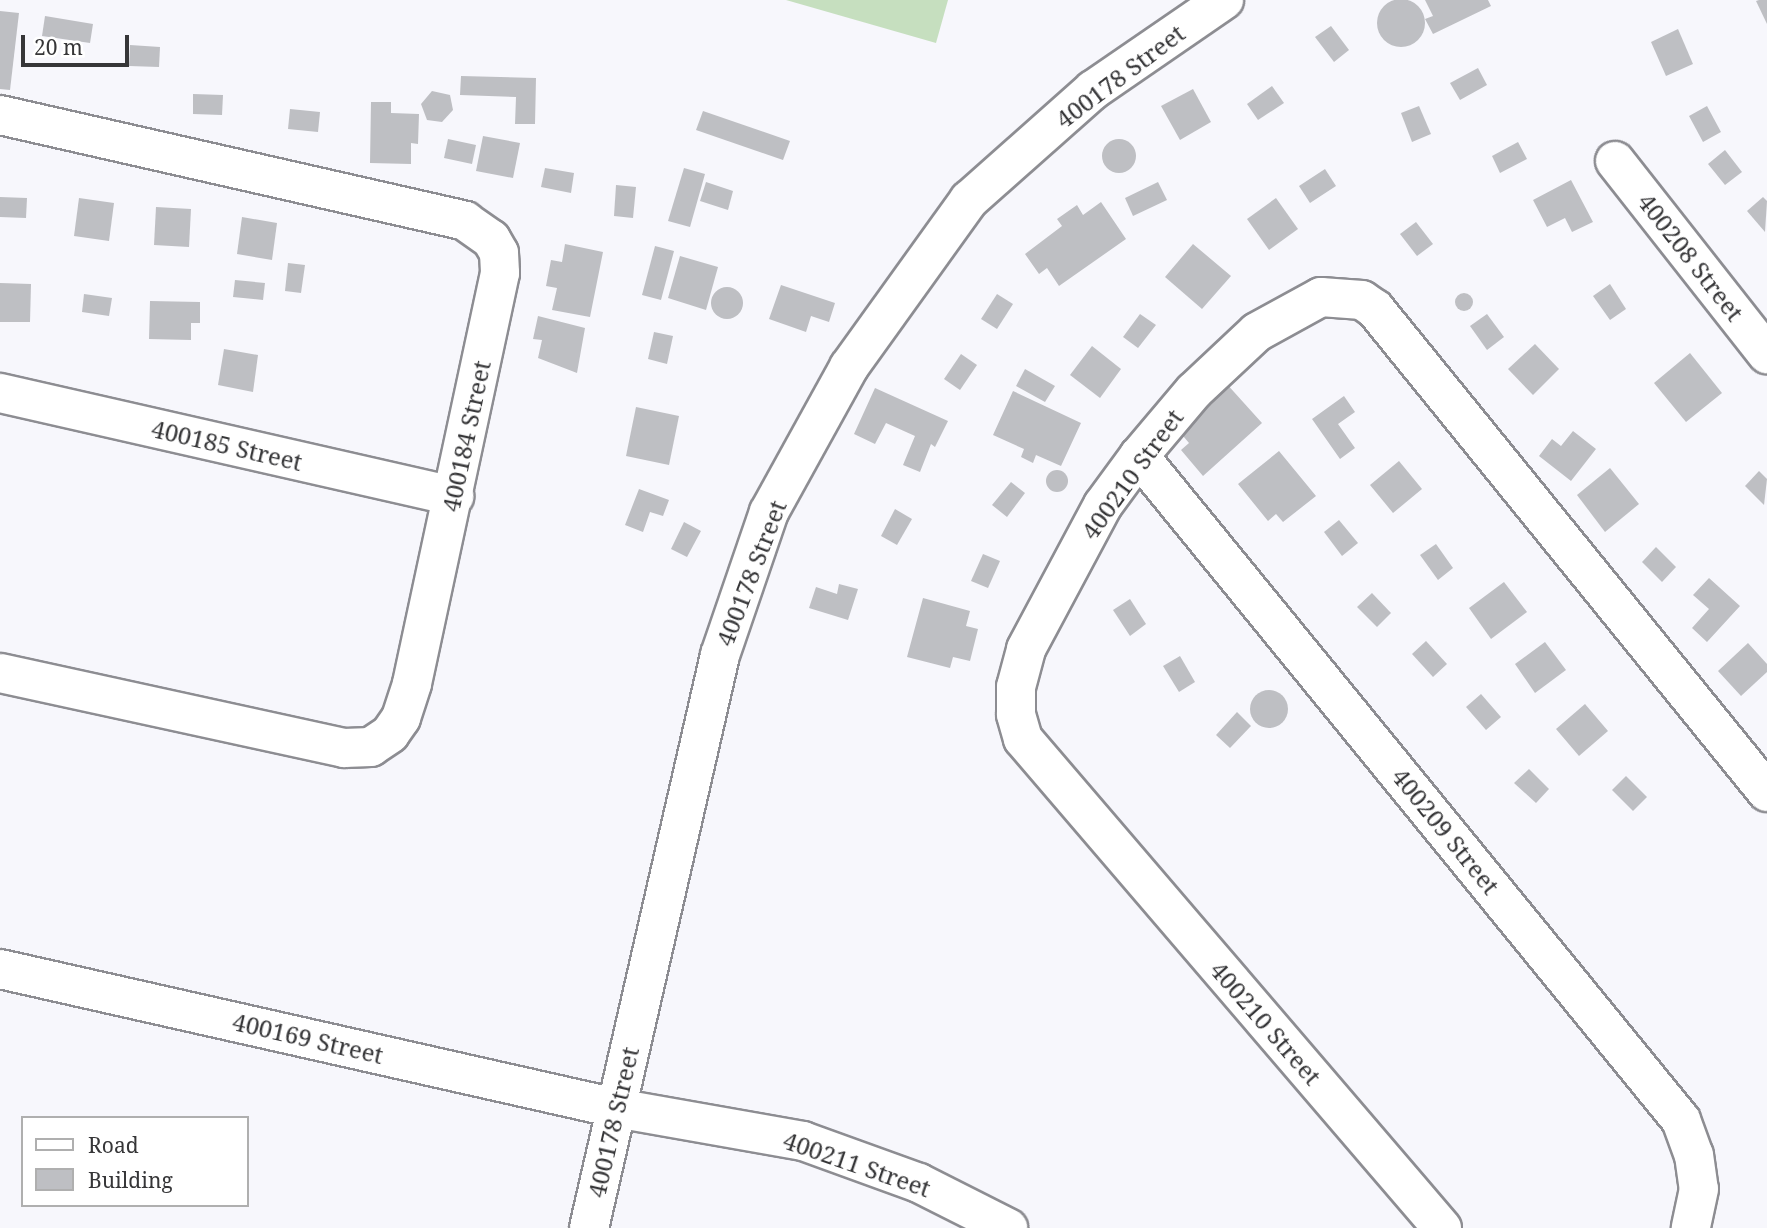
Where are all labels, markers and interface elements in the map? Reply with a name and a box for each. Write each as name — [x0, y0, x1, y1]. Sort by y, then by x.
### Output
street label: 400178 Street — [1050, 18, 1190, 134]
scale bar — [24, 21, 133, 65]
text: 20 m — [34, 33, 83, 61]
street label: 400208 Street — [1632, 188, 1750, 326]
street label: 400184 Street — [436, 358, 496, 514]
street label: 400210 Street — [1075, 403, 1189, 545]
street label: 400185 Street — [149, 414, 305, 476]
street label: 400178 Street — [710, 496, 792, 650]
street label: 400209 Street — [1386, 762, 1506, 900]
street label: 400210 Street — [1205, 956, 1327, 1090]
street label: 400169 Street — [230, 1007, 386, 1069]
street label: 400178 Street — [582, 1044, 644, 1200]
legend — [21, 1116, 248, 1207]
street label: 400211 Street — [780, 1125, 934, 1203]
text: Road — [88, 1131, 139, 1159]
text: Building — [88, 1166, 173, 1194]

